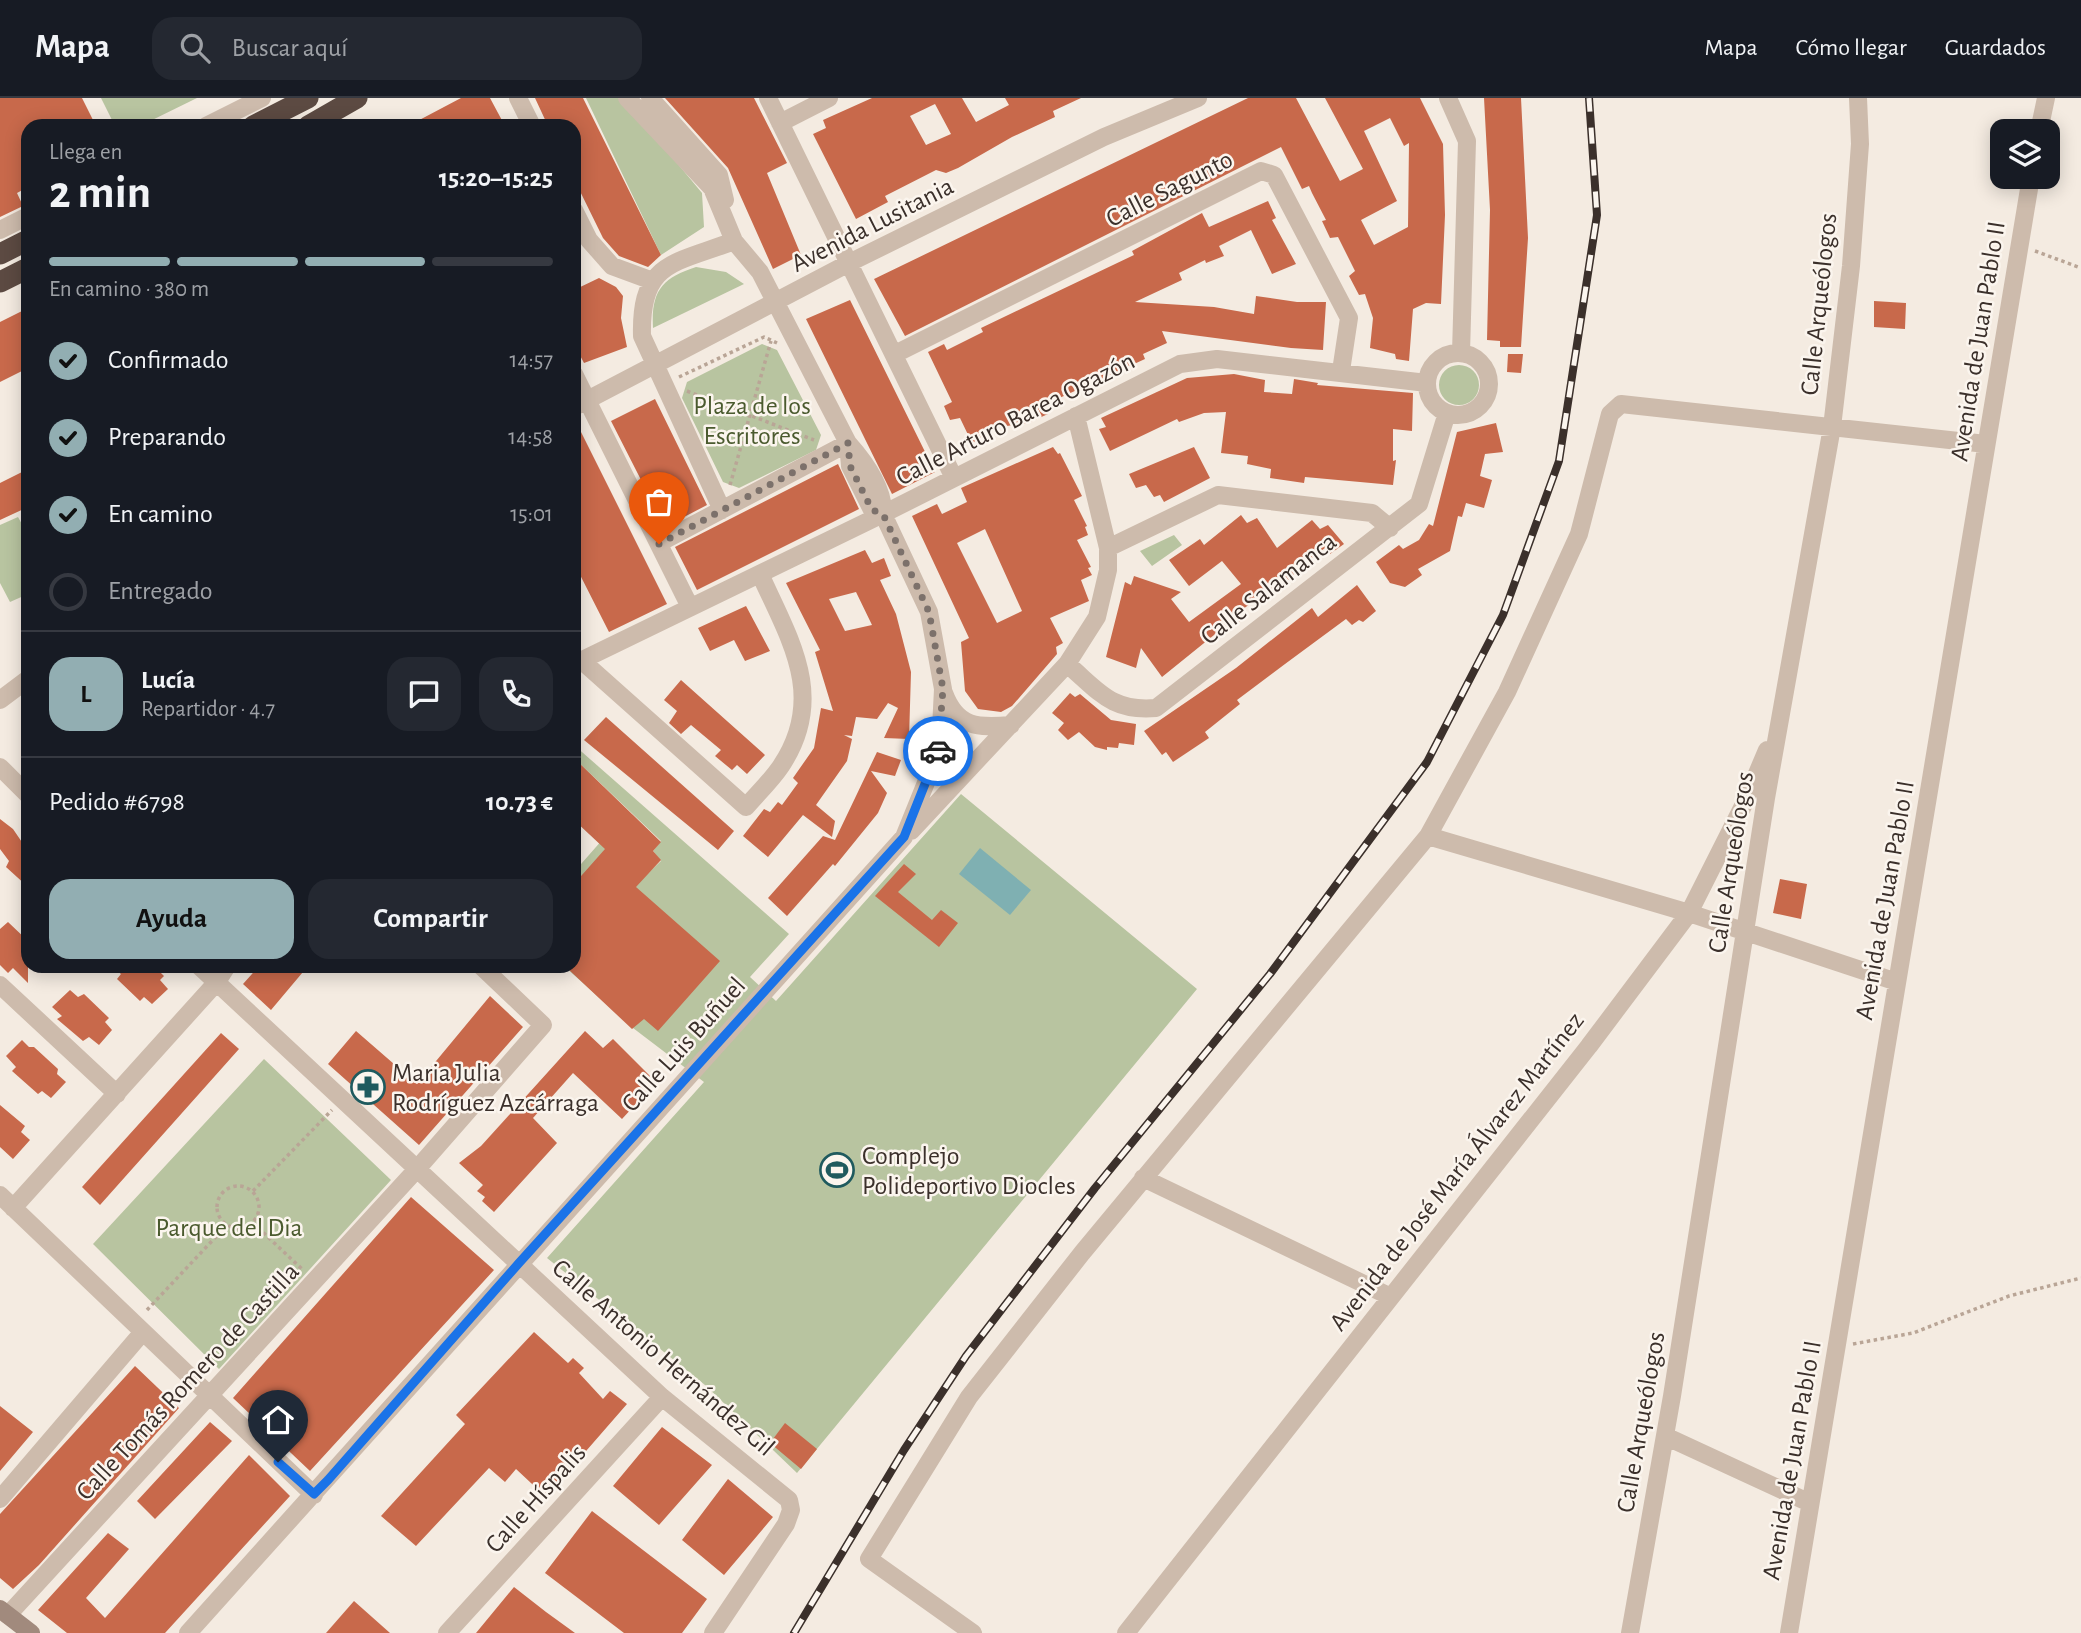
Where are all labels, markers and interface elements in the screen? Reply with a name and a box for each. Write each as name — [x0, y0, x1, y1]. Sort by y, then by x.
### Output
search box — [152, 17, 642, 80]
icon: search — [176, 29, 214, 67]
text: Mapa — [35, 31, 110, 64]
text: Buscar aquí — [232, 35, 348, 61]
text: Mapa — [1704, 36, 1758, 60]
text: Cómo llegar — [1796, 36, 1907, 60]
text: Guardados — [1945, 36, 2046, 60]
map controls — [1990, 119, 2060, 189]
button: layers — [1990, 119, 2060, 189]
text: Llega en — [49, 141, 122, 164]
street label: Calle Sagunto — [1102, 146, 1237, 232]
text: 15:20–15:25 — [439, 165, 553, 191]
text: 2 min — [49, 170, 151, 216]
street label: Avenida Lusitania — [787, 173, 958, 277]
street label: Calle Arqueólogos — [1796, 212, 1842, 397]
street label: Avenida de Juan Pablo II — [1946, 219, 2010, 463]
text: En camino · 380 m — [49, 278, 209, 301]
icon: check — [49, 342, 87, 380]
text: Confirmado — [108, 347, 229, 373]
street label: Calle Arturo Barea Ogazón — [892, 347, 1139, 490]
text: 14:57 — [510, 349, 553, 372]
park label: Plaza de los Escritores — [693, 393, 811, 449]
icon: check — [49, 419, 87, 457]
text: Preparando — [108, 424, 226, 450]
text: 14:58 — [508, 426, 553, 449]
pin — [629, 472, 689, 544]
icon: bag — [640, 483, 678, 521]
icon: check — [49, 496, 87, 534]
text: En camino — [108, 501, 213, 527]
text: 15:01 — [510, 503, 553, 526]
street label: Calle Salamanca — [1196, 528, 1341, 650]
text: Entregado — [108, 578, 213, 604]
button: chat — [387, 657, 461, 731]
button: phone — [479, 657, 553, 731]
text: Lucía — [141, 667, 195, 693]
text: L — [80, 681, 92, 707]
text: Repartidor · 4.7 — [141, 698, 275, 721]
courier — [903, 716, 973, 786]
icon: car — [919, 732, 957, 770]
street label: Calle Arqueólogos — [1704, 770, 1758, 955]
street label: Avenida de Juan Pablo II — [1851, 778, 1919, 1022]
text: Pedido #6798 — [49, 789, 185, 815]
text: 10.73 € — [486, 789, 553, 815]
button: Ayuda — [49, 879, 294, 959]
button: Compartir — [308, 879, 553, 959]
street label: Calle Luis Buñuel — [617, 972, 751, 1117]
street label: Avenida de José María Álvarez Martínez — [1323, 1006, 1589, 1336]
place label: Maria Julia Rodríguez Azcárraga — [392, 1060, 599, 1116]
pharmacy icon: Maria Julia Rodríguez Azcárraga — [349, 1068, 387, 1106]
place label: Complejo Polideportivo Diocles — [862, 1143, 1076, 1199]
sports icon: Complejo Polideportivo Diocles — [818, 1151, 856, 1189]
park label: Parque del Dia — [155, 1215, 303, 1241]
street label: Calle Antonio Hernández Gil — [547, 1254, 779, 1461]
street label: Calle Tomás Romero de Castilla — [71, 1258, 304, 1505]
street label: Calle Arqueólogos — [1612, 1330, 1670, 1515]
street label: Avenida de Juan Pablo II — [1758, 1338, 1826, 1582]
pin — [248, 1390, 308, 1462]
icon: home — [259, 1401, 297, 1439]
street label: Calle Híspalis — [481, 1439, 591, 1558]

